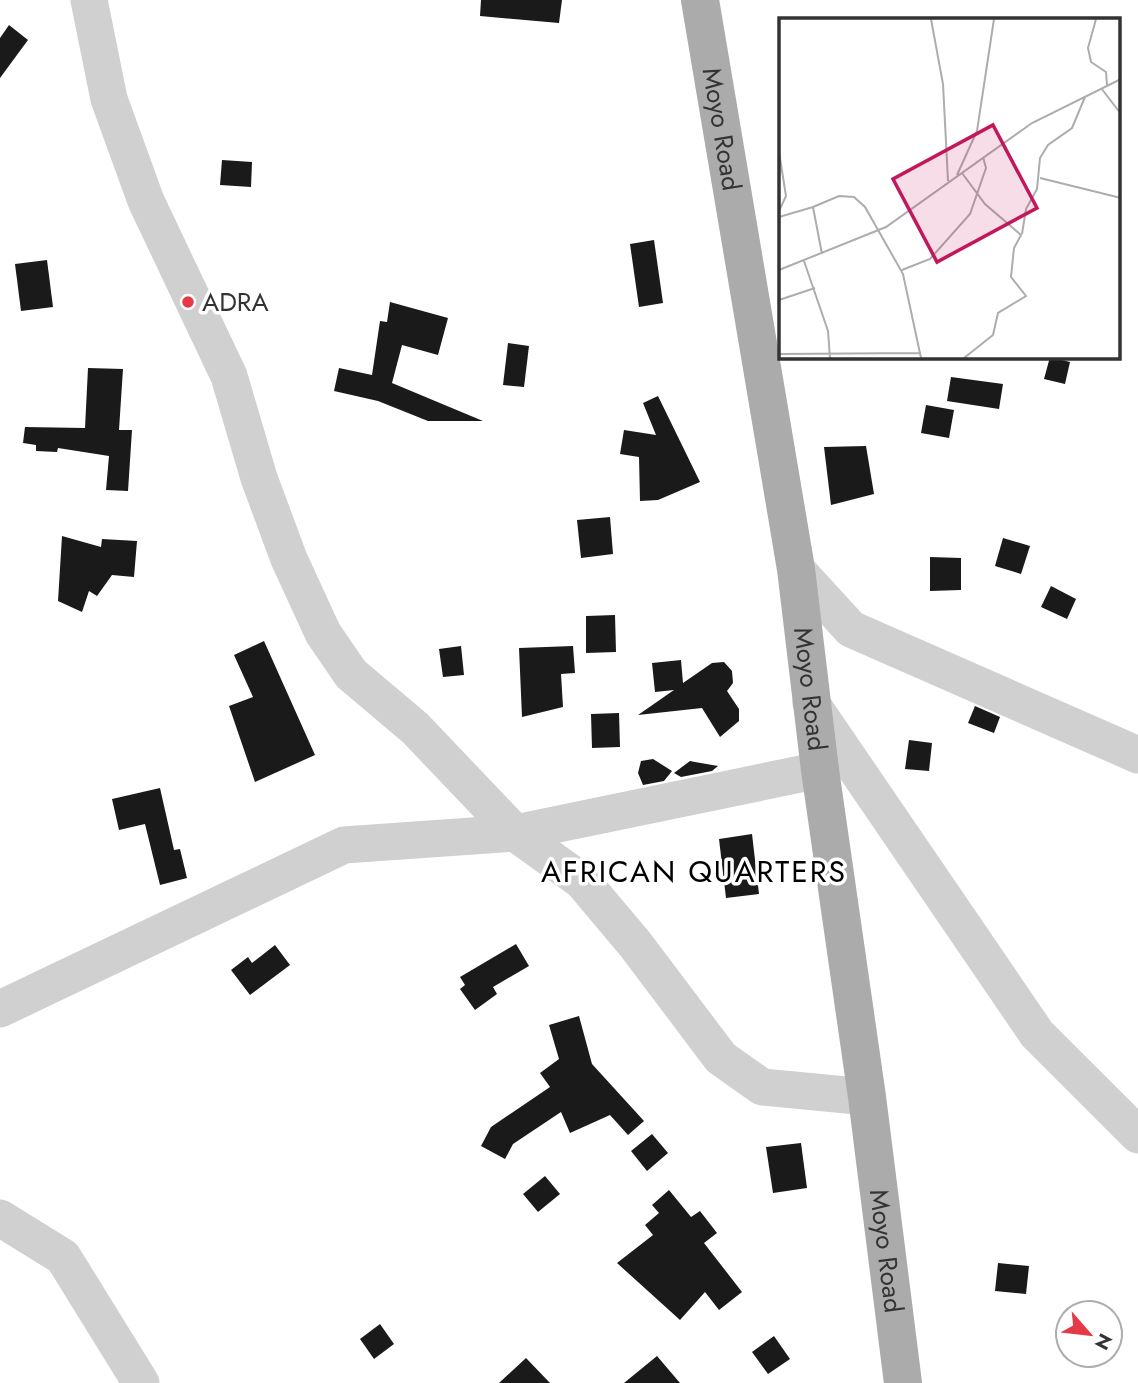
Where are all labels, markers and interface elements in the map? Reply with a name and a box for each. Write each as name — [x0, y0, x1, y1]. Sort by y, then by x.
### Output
inset map — [779, 18, 1120, 359]
street label: Moyo Road — [693, 65, 751, 194]
place label: ADRA — [202, 283, 269, 321]
marker: ADRA — [180, 294, 196, 310]
street label: Moyo Road — [784, 625, 837, 753]
district label: AFRICAN QUARTERS — [541, 850, 847, 893]
street label: Moyo Road — [860, 1187, 913, 1315]
north arrow — [1054, 1299, 1124, 1369]
text: N — [1088, 1329, 1119, 1355]

